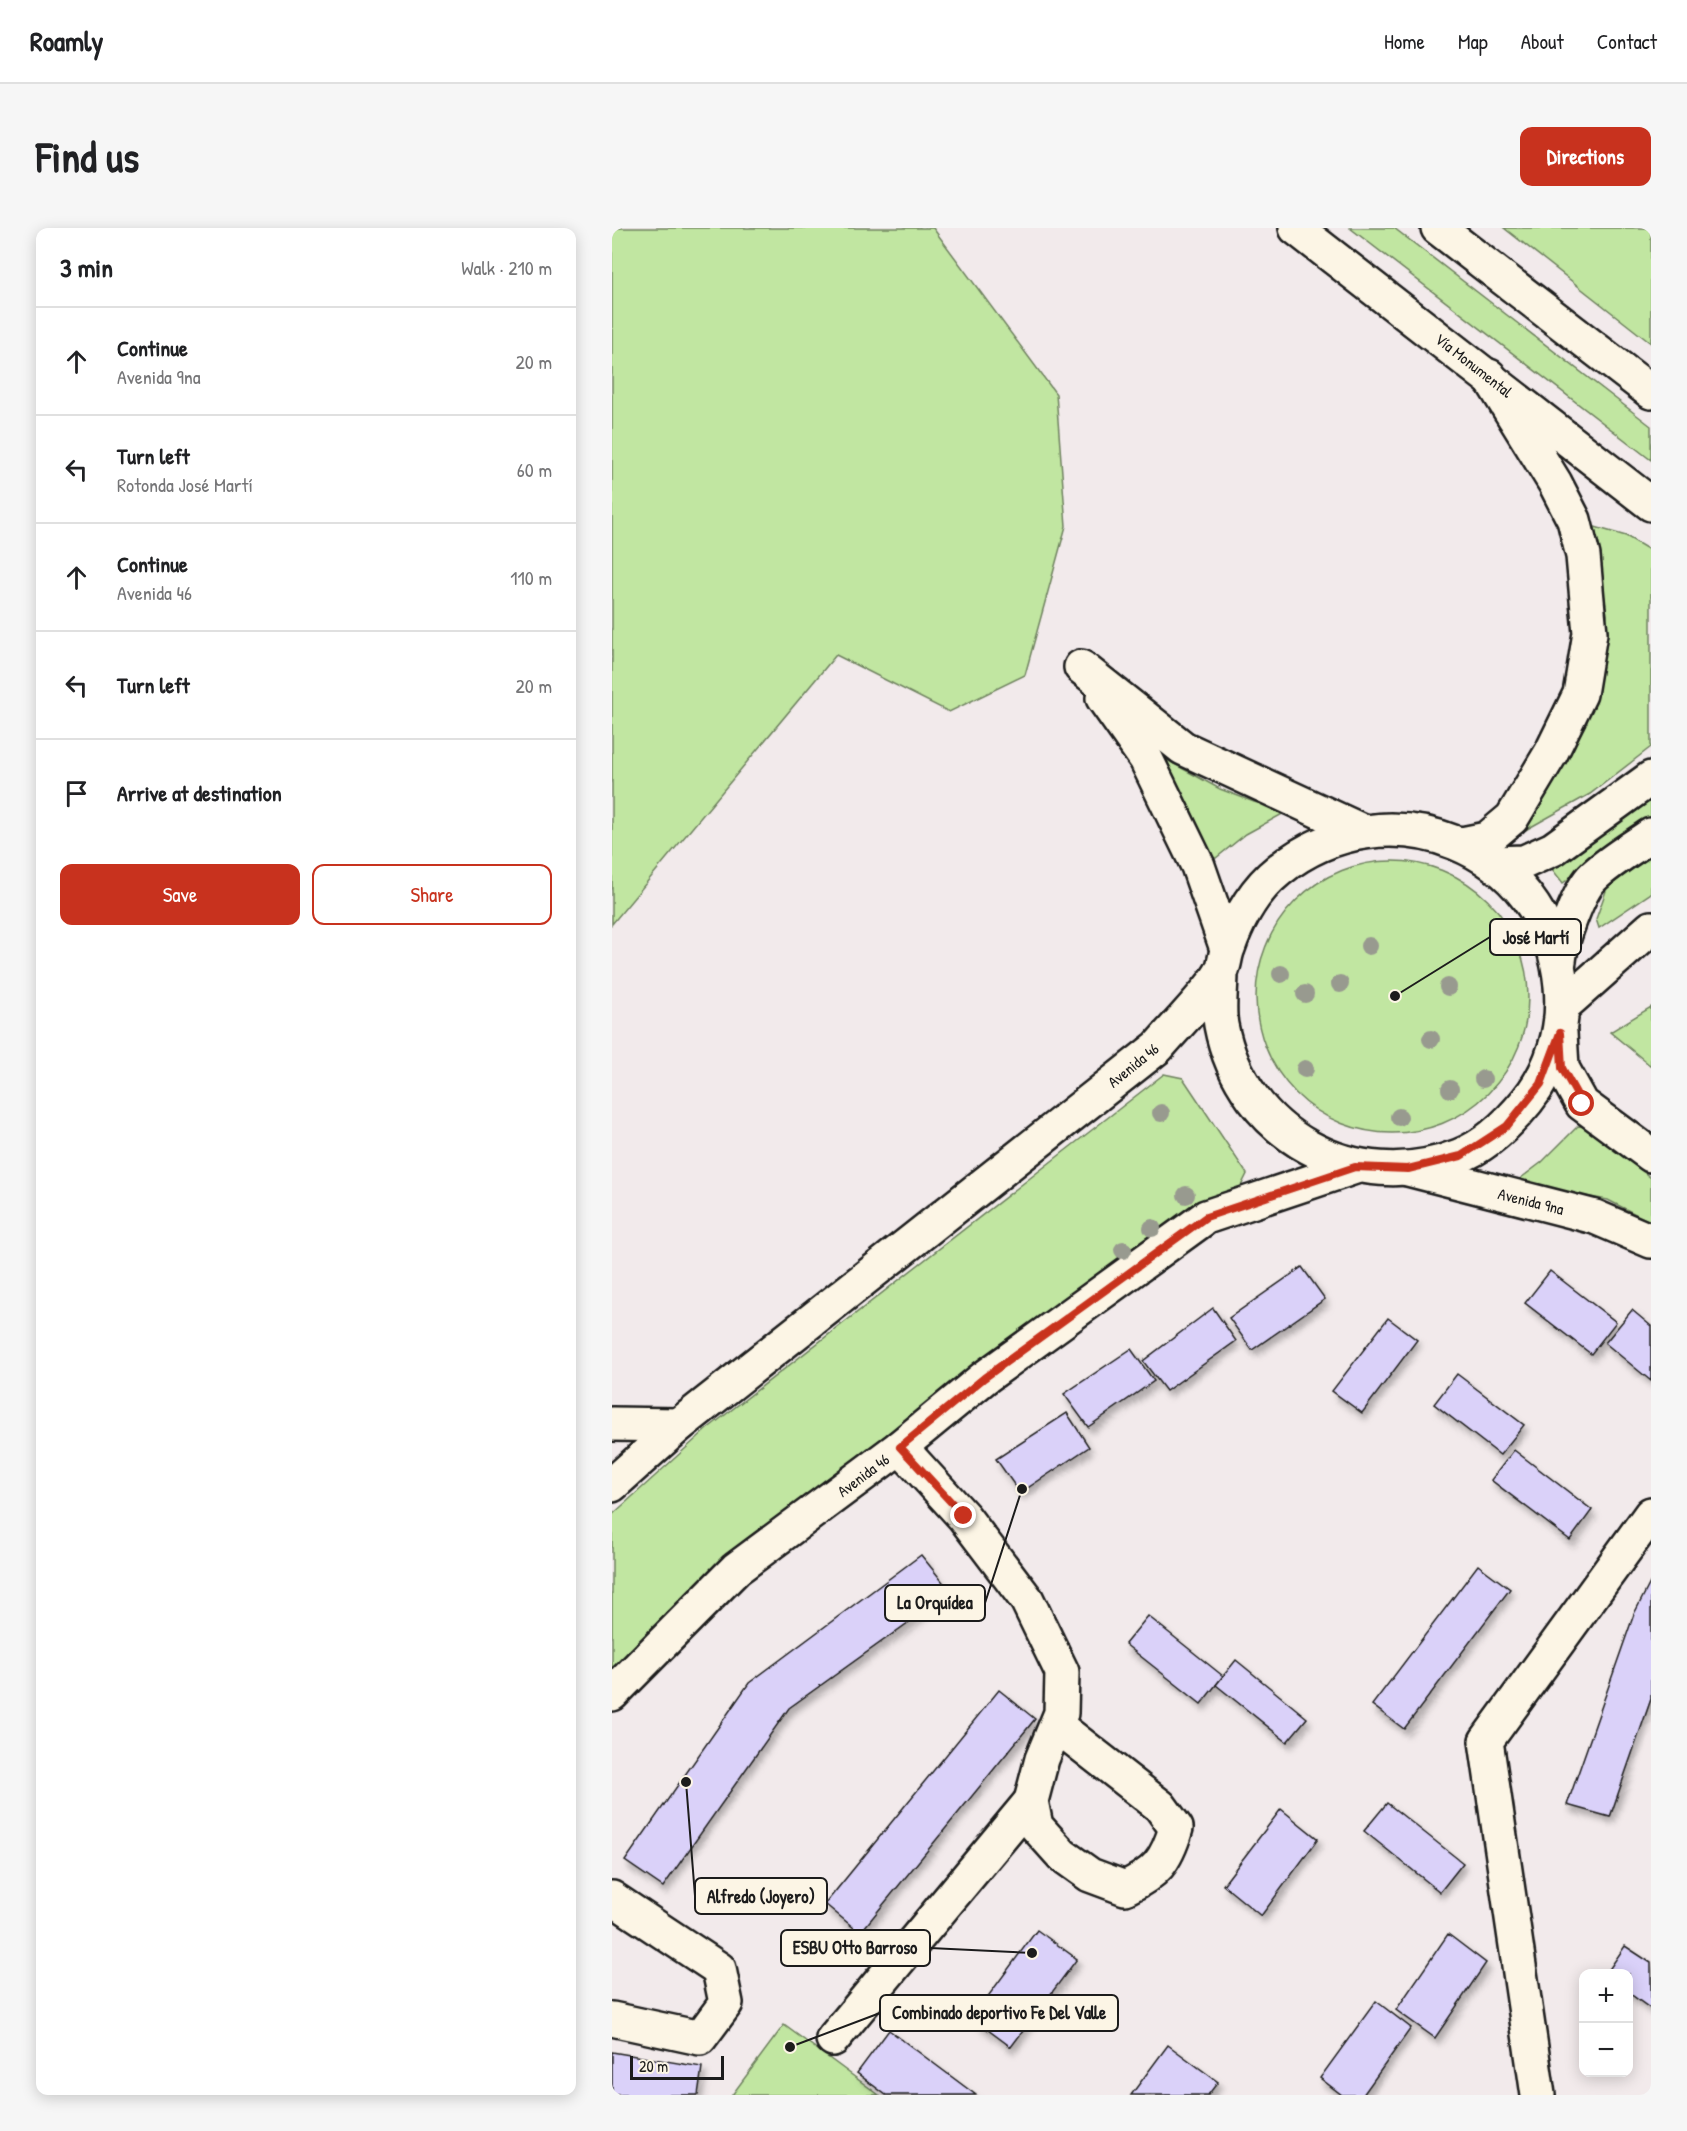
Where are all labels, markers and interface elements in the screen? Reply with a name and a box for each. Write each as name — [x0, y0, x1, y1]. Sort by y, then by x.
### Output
text: Roamly — [30, 22, 103, 60]
text: Home — [1384, 27, 1425, 56]
text: Map — [1458, 27, 1488, 56]
text: About — [1521, 27, 1564, 56]
text: Contact — [1597, 27, 1657, 56]
button: Directions — [1520, 127, 1651, 186]
text: Find us — [36, 128, 139, 185]
text: 3 min — [60, 250, 113, 285]
text: Walk · 210 m — [461, 254, 552, 281]
street label: Vía Monumental — [1431, 328, 1518, 403]
text: Continue — [117, 333, 188, 363]
icon: ahead — [60, 345, 93, 378]
text: 20 m — [515, 348, 552, 375]
text: Avenida 9na — [117, 363, 201, 390]
text: Turn left — [117, 441, 190, 471]
icon: left — [60, 453, 93, 486]
text: 60 m — [517, 456, 552, 483]
text: Rotonda José Martí — [117, 471, 253, 498]
text: Continue — [117, 549, 188, 579]
icon: ahead — [60, 561, 93, 594]
text: 110 m — [510, 564, 552, 591]
text: Avenida 46 — [117, 579, 192, 606]
icon: left — [60, 669, 93, 702]
text: Turn left — [117, 670, 190, 700]
text: 20 m — [515, 672, 552, 699]
icon: arrive — [60, 777, 93, 810]
text: Arrive at destination — [117, 778, 282, 808]
button: Save — [60, 864, 300, 925]
button: Share — [312, 864, 552, 925]
callout: José Martí — [1490, 919, 1581, 955]
text: José Martí — [1502, 925, 1570, 950]
street label: Avenida 46 — [1103, 1038, 1163, 1092]
route start — [1568, 1090, 1594, 1116]
street label: Avenida 9na — [1496, 1182, 1566, 1220]
street label: Avenida 46 — [832, 1448, 894, 1502]
route end — [950, 1502, 976, 1528]
callout: La Orquídea — [885, 1585, 985, 1621]
text: La Orquídea — [897, 1590, 974, 1616]
callout: Alfredo (Joyero) — [695, 1878, 827, 1914]
text: Alfredo (Joyero) — [707, 1884, 815, 1910]
callout: ESBU Otto Barroso — [781, 1930, 930, 1966]
text: ESBU Otto Barroso — [793, 1935, 918, 1960]
map controls — [1579, 1969, 1633, 2077]
button: + — [1579, 1969, 1633, 2023]
callout: Combinado deportivo Fe Del Valle — [880, 1995, 1118, 2031]
text: Combinado deportivo Fe Del Valle — [892, 2000, 1107, 2026]
button: − — [1579, 2023, 1633, 2077]
scale bar — [630, 2053, 724, 2080]
text: 20 m — [639, 2055, 668, 2077]

